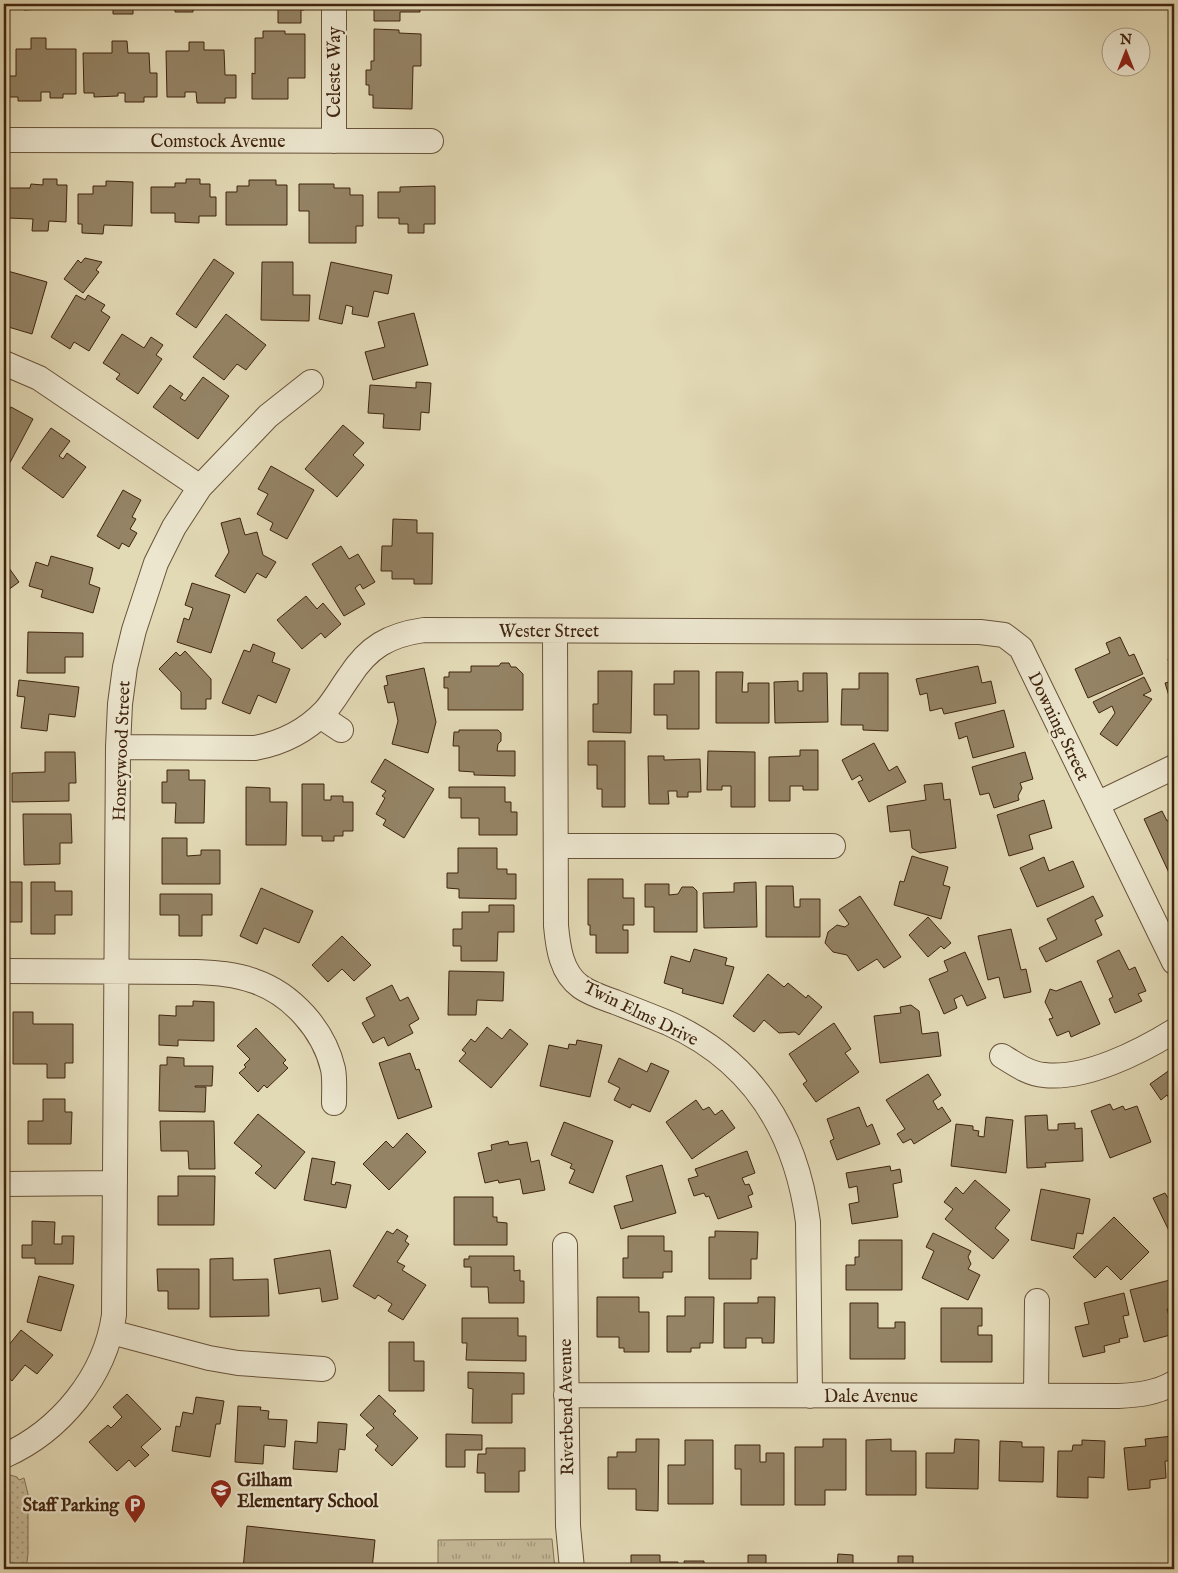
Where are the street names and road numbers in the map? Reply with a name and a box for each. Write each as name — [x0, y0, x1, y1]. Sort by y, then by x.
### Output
street label: Celeste Way — [324, 26, 347, 118]
street label: Comstock Avenue — [151, 131, 285, 154]
street label: Wester Street — [499, 621, 599, 644]
street label: Downing Street — [1021, 669, 1094, 785]
street label: Honeywood Street — [109, 680, 136, 822]
street label: Twin Elms Drive — [579, 977, 702, 1052]
street label: Riverbend Avenue — [555, 1338, 580, 1476]
street label: Dale Avenue — [824, 1386, 918, 1409]

